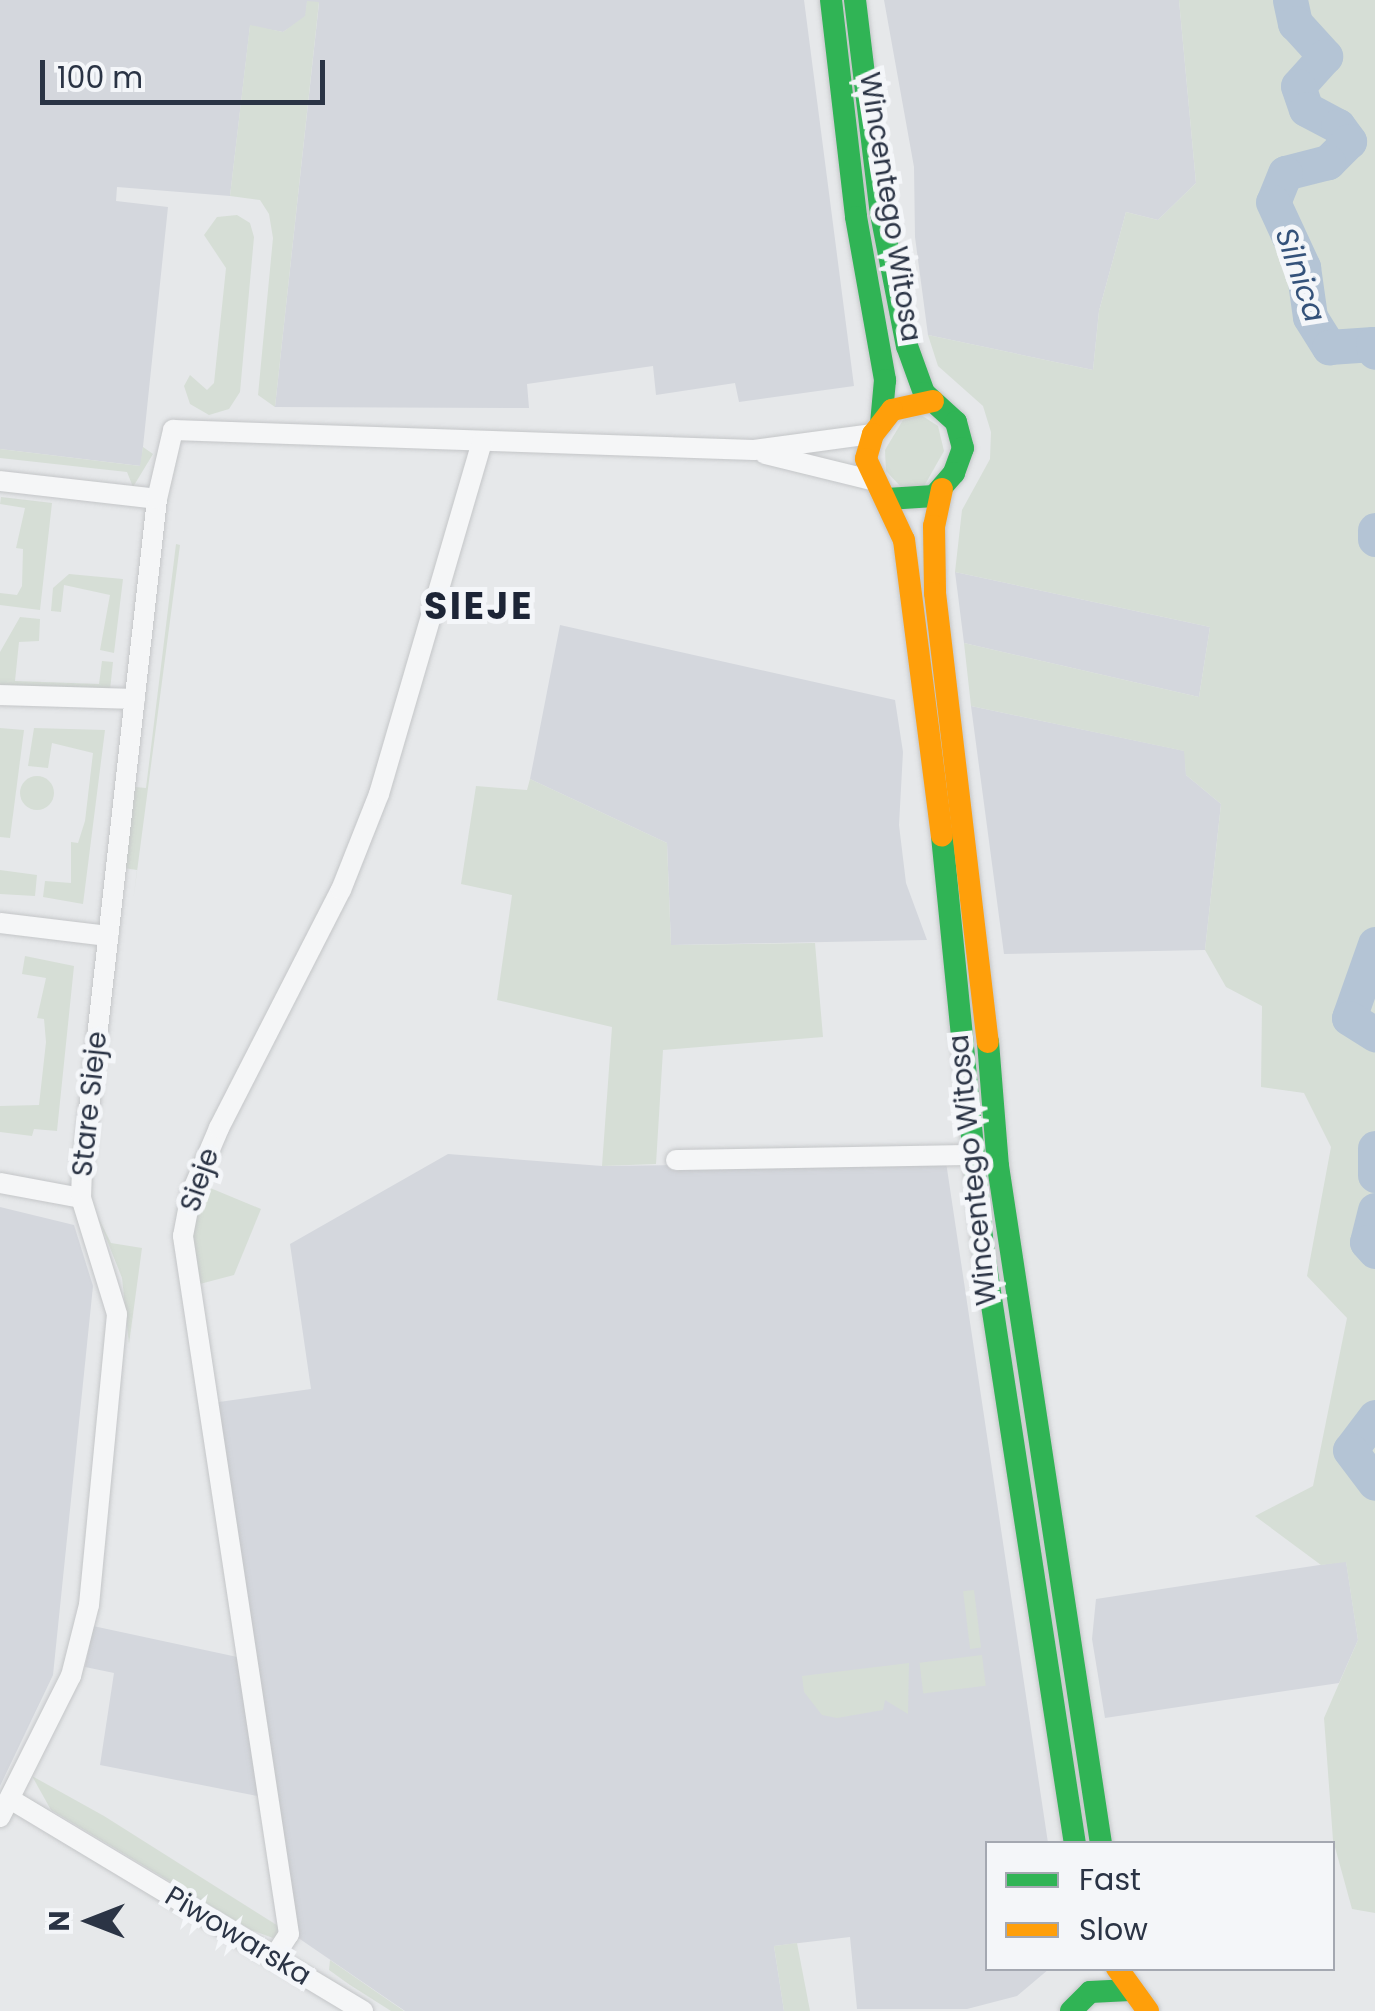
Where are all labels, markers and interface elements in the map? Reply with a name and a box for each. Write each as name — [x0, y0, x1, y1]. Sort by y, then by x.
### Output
scale bar — [45, 40, 330, 102]
text: 100 m — [57, 56, 143, 99]
street label: Wincentego Witosa — [852, 70, 928, 344]
water label: Silnica — [1267, 223, 1333, 327]
district label: SIEJE — [424, 583, 534, 629]
street label: Stare Sieje — [66, 1030, 114, 1178]
street label: Wincentego Witosa — [942, 1033, 1004, 1307]
street label: Sieje — [174, 1144, 226, 1216]
legend — [985, 1841, 1335, 1971]
text: Fast — [1079, 1858, 1141, 1901]
north arrow — [40, 1871, 140, 1971]
street label: Piwowarska — [159, 1879, 317, 1993]
text: Slow — [1079, 1908, 1148, 1951]
text: N — [40, 1910, 79, 1932]

